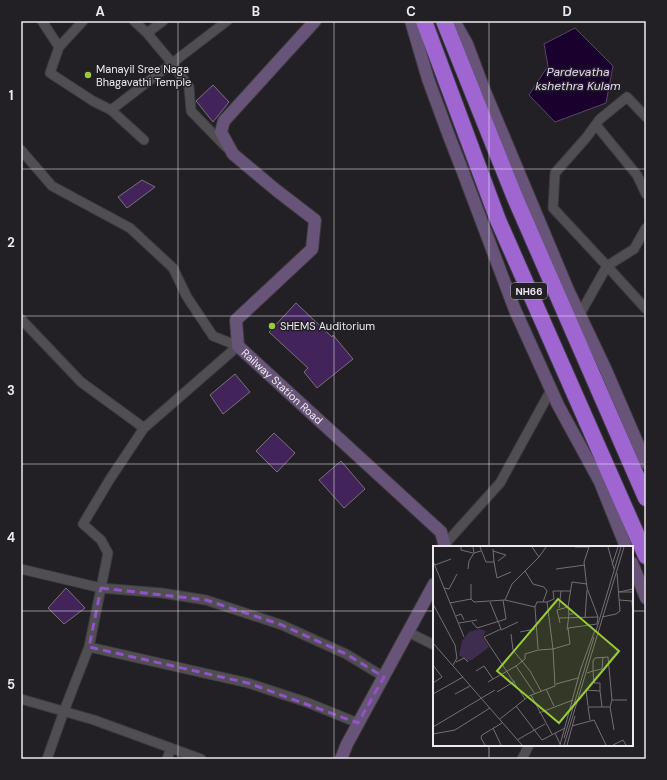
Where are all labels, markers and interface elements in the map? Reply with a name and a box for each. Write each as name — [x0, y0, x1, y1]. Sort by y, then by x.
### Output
text: A — [95, 3, 105, 20]
text: B — [252, 3, 260, 20]
text: C — [406, 3, 416, 20]
text: D — [562, 3, 572, 20]
place label: Manayil Sree Naga Bhagavathi Temple — [96, 62, 191, 89]
water label: Pardevatha kshethra Kulam — [535, 64, 621, 94]
marker: Manayil Sree Naga Bhagavathi Temple — [83, 70, 93, 80]
text: 1 — [9, 87, 13, 104]
text: 2 — [7, 234, 15, 251]
road number: NH66 — [511, 283, 547, 299]
place label: SHEMS Auditorium — [280, 319, 375, 333]
marker: SHEMS Auditorium — [267, 321, 277, 331]
street label: Railway Station Road — [238, 346, 326, 427]
text: 3 — [7, 382, 15, 399]
text: 4 — [7, 529, 15, 546]
inset map — [433, 546, 633, 746]
text: 5 — [7, 676, 15, 693]

